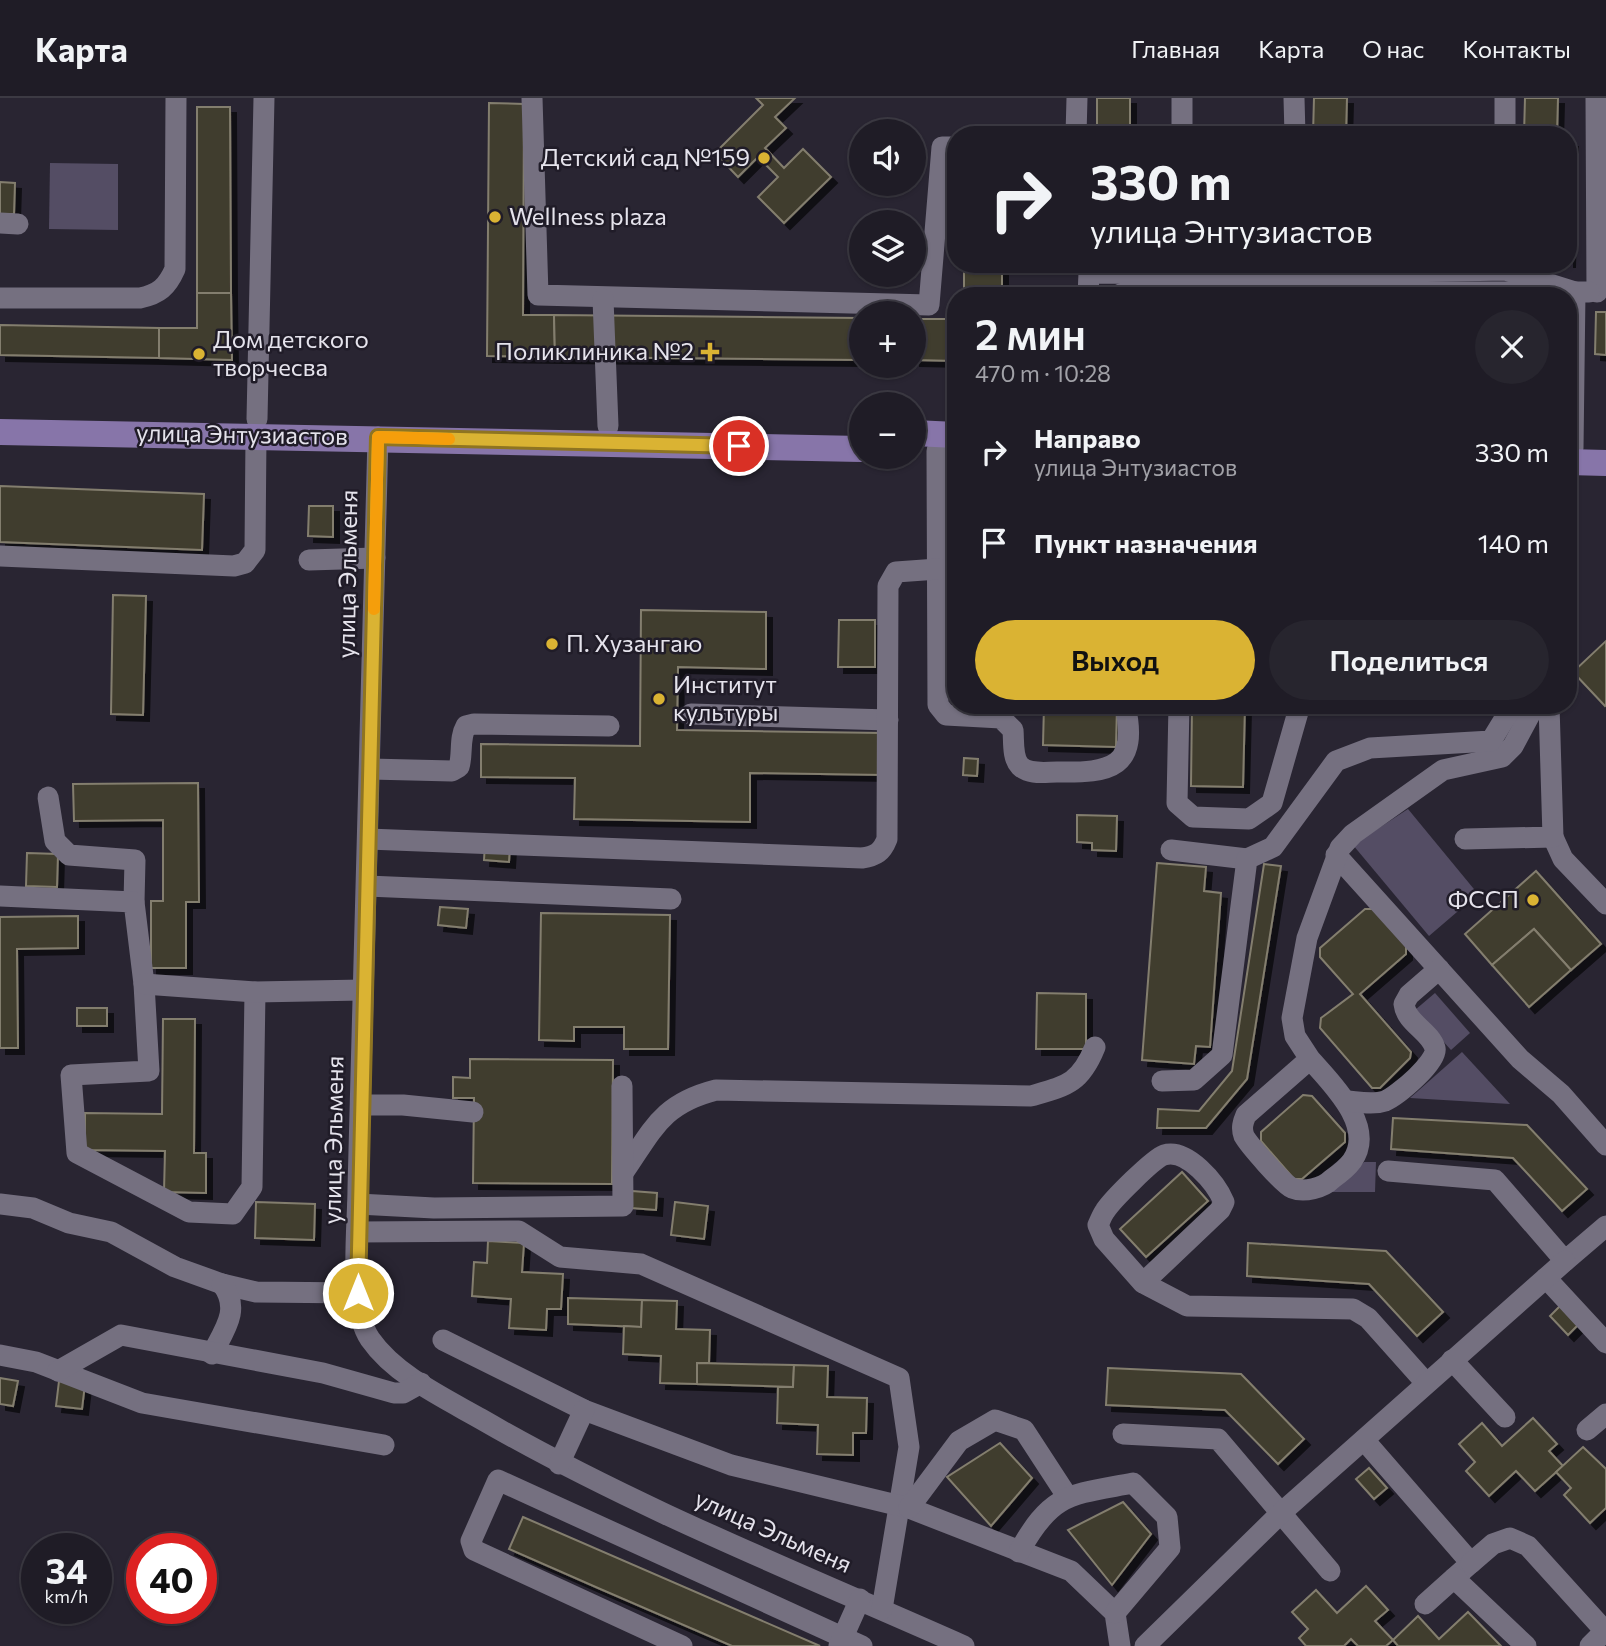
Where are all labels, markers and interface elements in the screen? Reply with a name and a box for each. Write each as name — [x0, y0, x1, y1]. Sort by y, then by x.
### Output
text: Карта — [35, 28, 128, 69]
text: Главная — [1131, 34, 1220, 63]
text: Карта — [1258, 34, 1324, 63]
text: О нас — [1362, 34, 1424, 63]
text: Контакты — [1462, 34, 1571, 63]
map controls — [849, 119, 926, 469]
button: sound — [849, 119, 926, 196]
place label: Детский сад №159 — [541, 142, 750, 171]
marker: Детский сад №159 — [756, 150, 772, 166]
text: 330 m — [1090, 150, 1231, 210]
icon: right — [975, 154, 1066, 245]
place label: Wellness plaza — [509, 201, 667, 230]
marker: Wellness plaza — [487, 209, 503, 225]
button: layers — [849, 210, 926, 287]
text: улица Энтузиастов — [1090, 210, 1373, 250]
button: + — [849, 301, 926, 378]
text: 2 мин — [975, 307, 1086, 359]
button: close — [1475, 310, 1549, 384]
place label: Дом детского творчесва — [213, 324, 369, 381]
place label: Поликлиника №2 — [495, 336, 694, 365]
marker: Поликлиника №2 — [700, 342, 720, 362]
marker: Дом детского творчесва — [191, 346, 207, 362]
text: 470 m · 10:28 — [975, 359, 1111, 387]
button: − — [849, 392, 926, 469]
pin — [709, 416, 769, 476]
street label: улица Энтузиастов — [136, 417, 348, 450]
text: Направо — [1034, 422, 1141, 453]
icon: arrive — [720, 427, 758, 465]
icon: right — [975, 433, 1013, 471]
text: 330 m — [1475, 436, 1549, 467]
text: улица Энтузиастов — [1034, 453, 1237, 481]
street label: улица Эльменя — [331, 489, 362, 658]
icon: arrive — [975, 524, 1013, 562]
text: Пункт назначения — [1034, 527, 1258, 558]
text: 140 m — [1478, 527, 1549, 558]
button: Выход — [975, 620, 1255, 700]
button: Поделиться — [1269, 620, 1549, 700]
place label: П. Хузангаю — [566, 628, 702, 657]
marker: П. Хузангаю — [544, 636, 560, 652]
place label: Институт культуры — [673, 669, 779, 726]
marker: Институт культуры — [651, 691, 667, 707]
place label: ФССП — [1448, 884, 1519, 913]
marker: ФССП — [1525, 892, 1541, 908]
street label: улица Эльменя — [317, 1055, 348, 1224]
position arrow — [321, 1256, 395, 1330]
street label: улица Эльменя — [691, 1483, 856, 1578]
speed limit sign: 40 — [126, 1533, 217, 1624]
text: 34 — [46, 1548, 87, 1591]
text: km/h — [45, 1585, 88, 1607]

